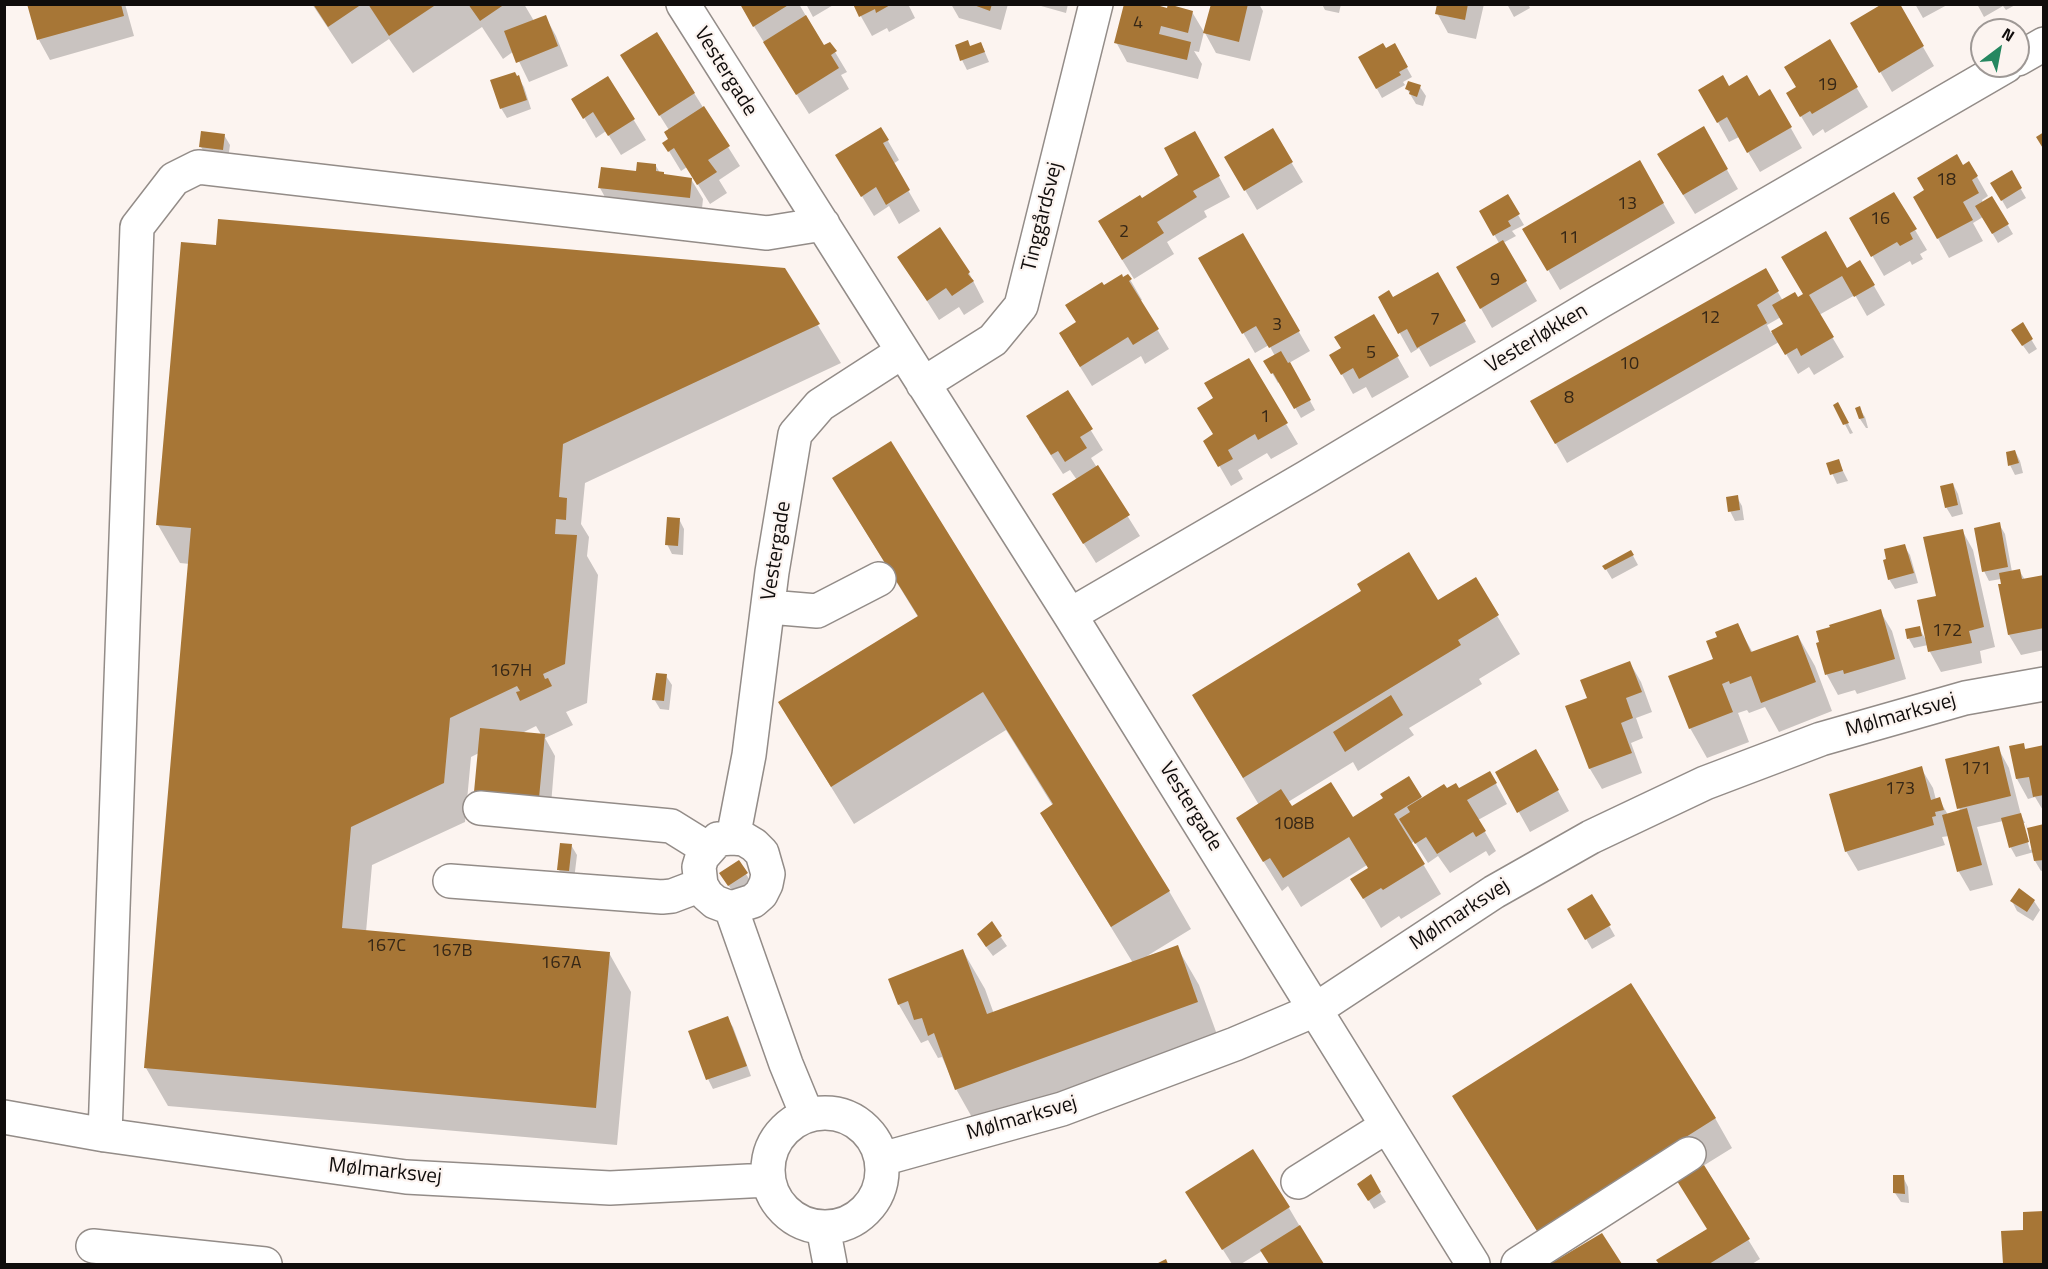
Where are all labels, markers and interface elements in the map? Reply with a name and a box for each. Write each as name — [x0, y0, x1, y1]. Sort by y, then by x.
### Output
house number: 4 — [1133, 13, 1143, 35]
north arrow — [1970, 18, 2030, 78]
text: N — [1997, 21, 2020, 48]
street label: Vestergade — [688, 23, 762, 121]
house number: 19 — [1817, 75, 1837, 97]
street label: Tinggårdsvej — [1017, 160, 1069, 274]
house number: 18 — [1936, 170, 1956, 192]
house number: 13 — [1617, 194, 1637, 216]
house number: 16 — [1870, 209, 1890, 231]
house number: 2 — [1119, 222, 1129, 244]
house number: 11 — [1559, 228, 1579, 250]
house number: 9 — [1490, 270, 1500, 292]
street label: Vesterløkken — [1481, 299, 1593, 379]
house number: 12 — [1700, 308, 1720, 330]
house number: 7 — [1430, 310, 1440, 332]
house number: 3 — [1272, 315, 1282, 337]
house number: 5 — [1366, 343, 1376, 365]
house number: 10 — [1619, 354, 1639, 376]
house number: 8 — [1564, 388, 1574, 410]
house number: 1 — [1260, 407, 1270, 429]
street label: Vestergade — [757, 500, 797, 602]
house number: 172 — [1932, 621, 1962, 643]
house number: 167H — [490, 661, 532, 683]
street label: Mølmarksvej — [1843, 688, 1959, 744]
street label: Vestergade — [1153, 758, 1227, 856]
house number: 171 — [1961, 759, 1991, 781]
house number: 173 — [1885, 779, 1915, 801]
house number: 108B — [1273, 814, 1315, 836]
street label: Mølmarksvej — [1405, 873, 1515, 957]
house number: 167C — [366, 936, 406, 958]
house number: 167B — [431, 941, 473, 963]
house number: 167A — [541, 953, 581, 975]
street label: Mølmarksvej — [964, 1091, 1080, 1147]
street label: Mølmarksvej — [327, 1154, 443, 1190]

